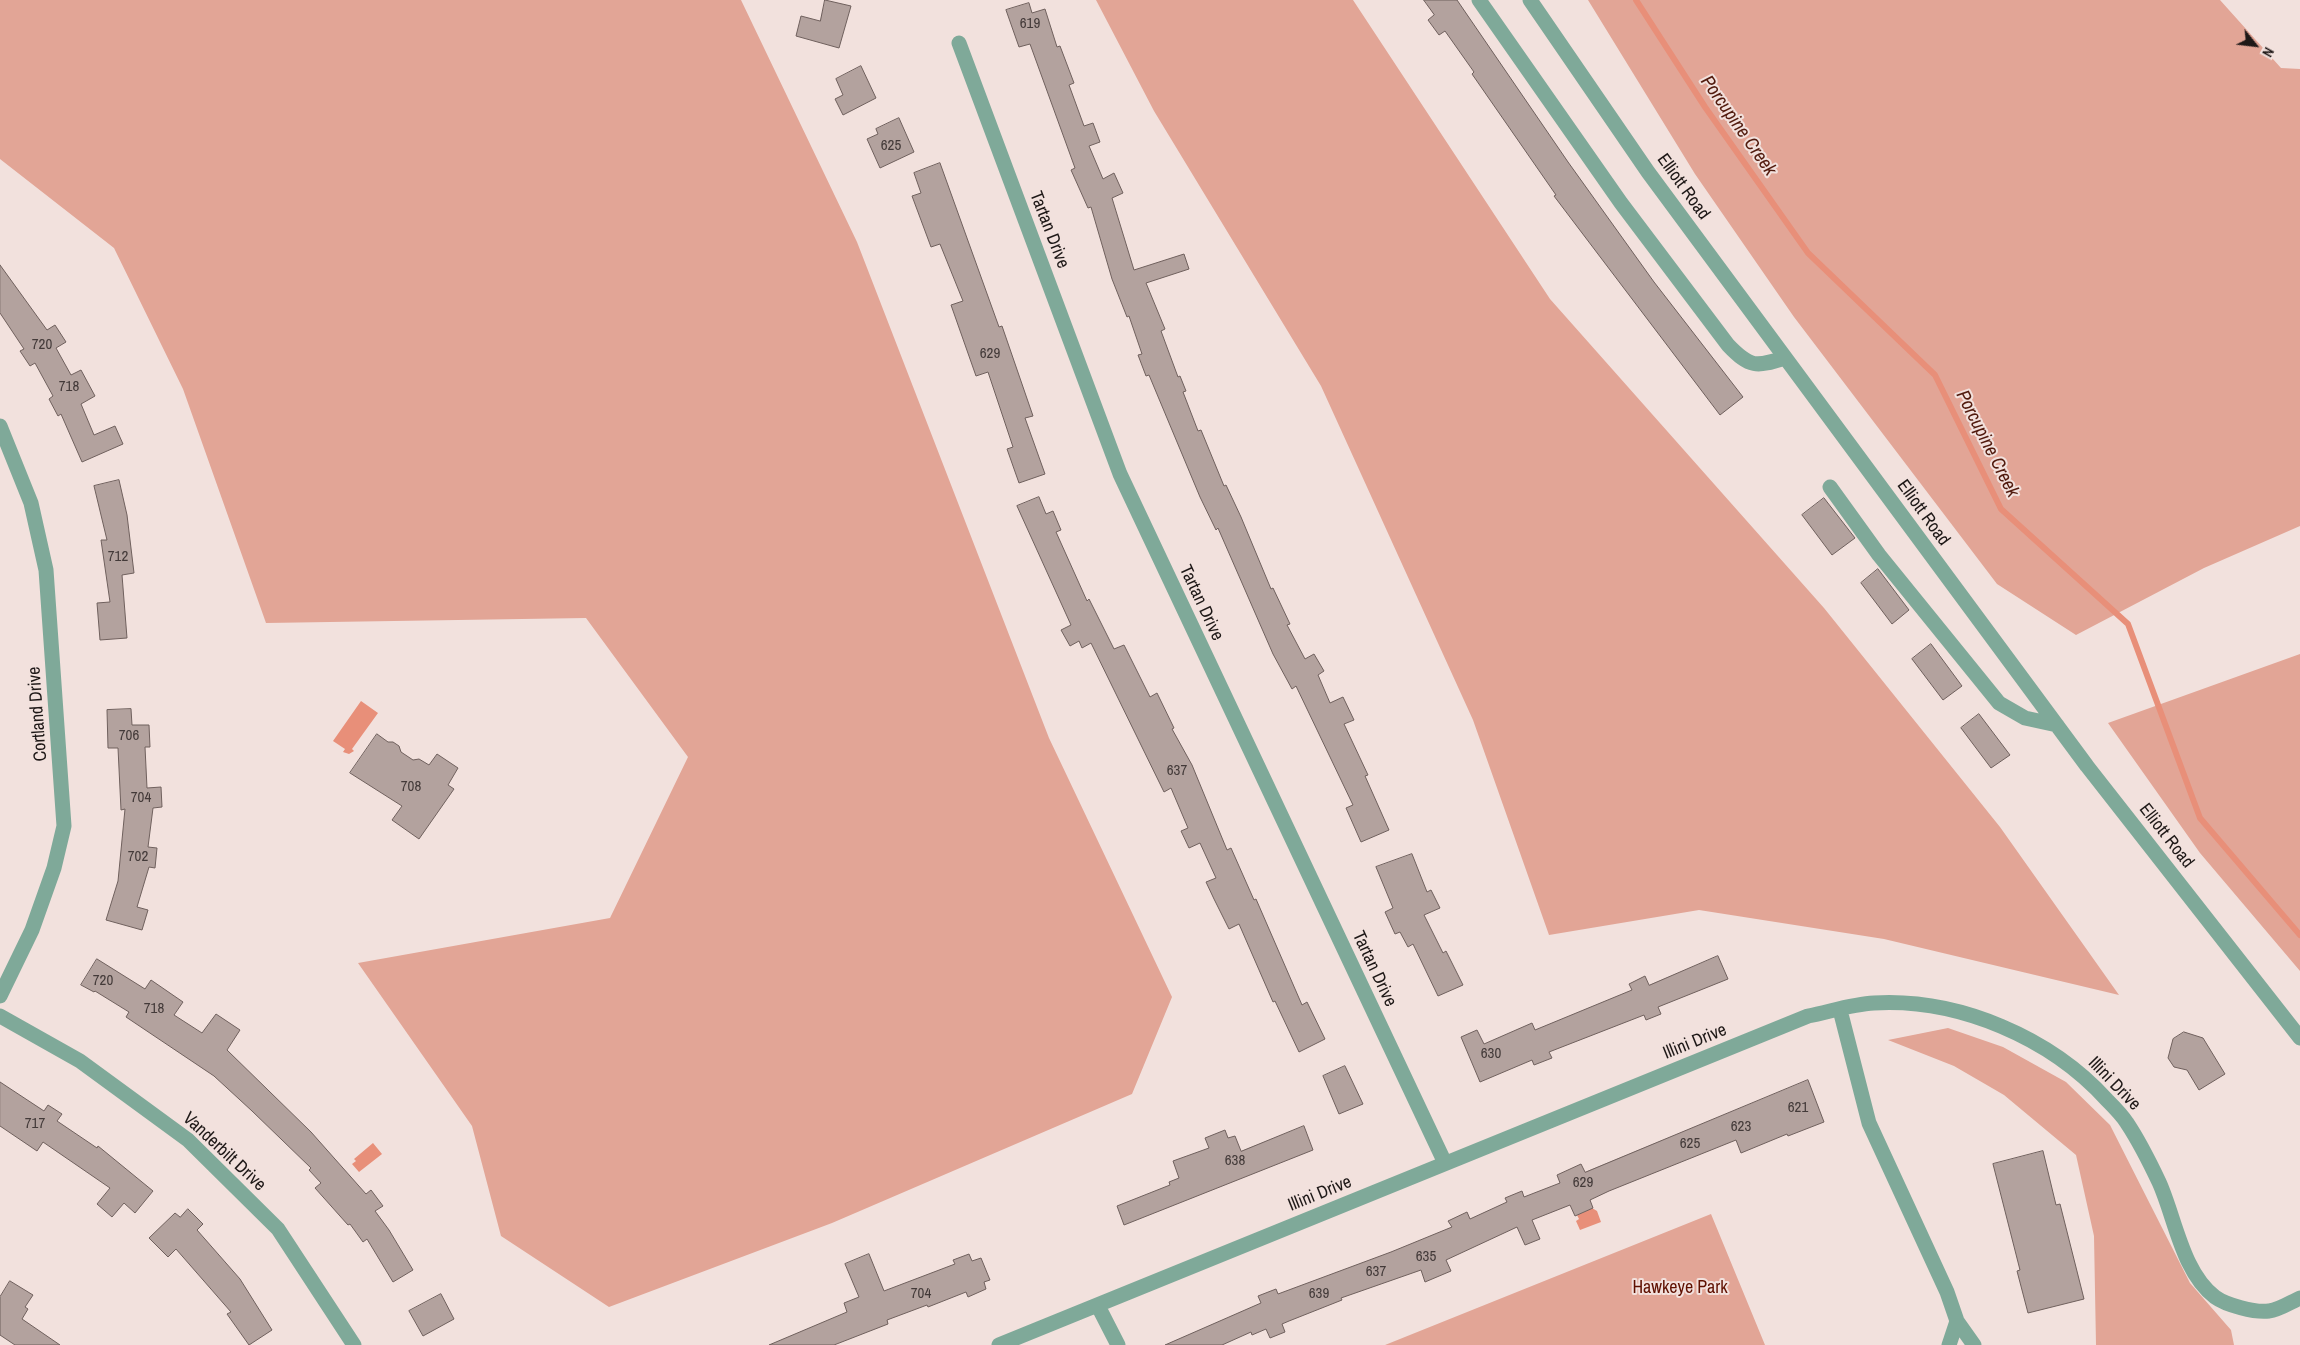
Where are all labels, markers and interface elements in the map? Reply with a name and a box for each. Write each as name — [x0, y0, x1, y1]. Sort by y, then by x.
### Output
house number: 619 — [1020, 15, 1040, 33]
north arrow — [2230, 20, 2280, 70]
text: N — [2258, 44, 2278, 60]
water label: Porcupine Creek — [1695, 72, 1781, 180]
house number: 625 — [881, 137, 901, 155]
street label: Elliott Road — [1652, 150, 1714, 224]
street label: Tartan Drive — [1024, 188, 1074, 272]
house number: 720 — [32, 336, 52, 354]
house number: 629 — [980, 345, 1000, 363]
house number: 718 — [59, 378, 79, 396]
water label: Porcupine Creek — [1950, 387, 2024, 501]
street label: Elliott Road — [1892, 476, 1954, 550]
house number: 712 — [108, 548, 128, 566]
street label: Tartan Drive — [1174, 562, 1228, 644]
street label: Cortland Drive — [24, 666, 52, 762]
house number: 706 — [119, 727, 139, 745]
house number: 637 — [1167, 762, 1187, 780]
house number: 708 — [401, 778, 421, 796]
house number: 704 — [131, 789, 151, 807]
street label: Elliott Road — [2134, 799, 2198, 873]
house number: 702 — [128, 848, 148, 866]
street label: Tartan Drive — [1347, 928, 1401, 1010]
house number: 720 — [93, 972, 113, 990]
house number: 718 — [144, 1000, 164, 1018]
street label: Illini Drive — [1660, 1020, 1730, 1064]
house number: 630 — [1481, 1045, 1501, 1063]
street label: Illini Drive — [2083, 1053, 2145, 1115]
house number: 621 — [1788, 1099, 1808, 1117]
street label: Vanderbilt Drive — [178, 1108, 270, 1196]
house number: 717 — [25, 1115, 45, 1133]
house number: 623 — [1731, 1118, 1751, 1136]
house number: 625 — [1680, 1135, 1700, 1153]
house number: 638 — [1225, 1152, 1245, 1170]
street label: Illini Drive — [1285, 1172, 1355, 1216]
house number: 629 — [1573, 1174, 1593, 1192]
house number: 635 — [1416, 1248, 1436, 1266]
house number: 637 — [1366, 1263, 1386, 1281]
park label: Hawkeye Park — [1632, 1277, 1728, 1299]
house number: 704 — [911, 1285, 931, 1303]
house number: 639 — [1309, 1285, 1329, 1303]

